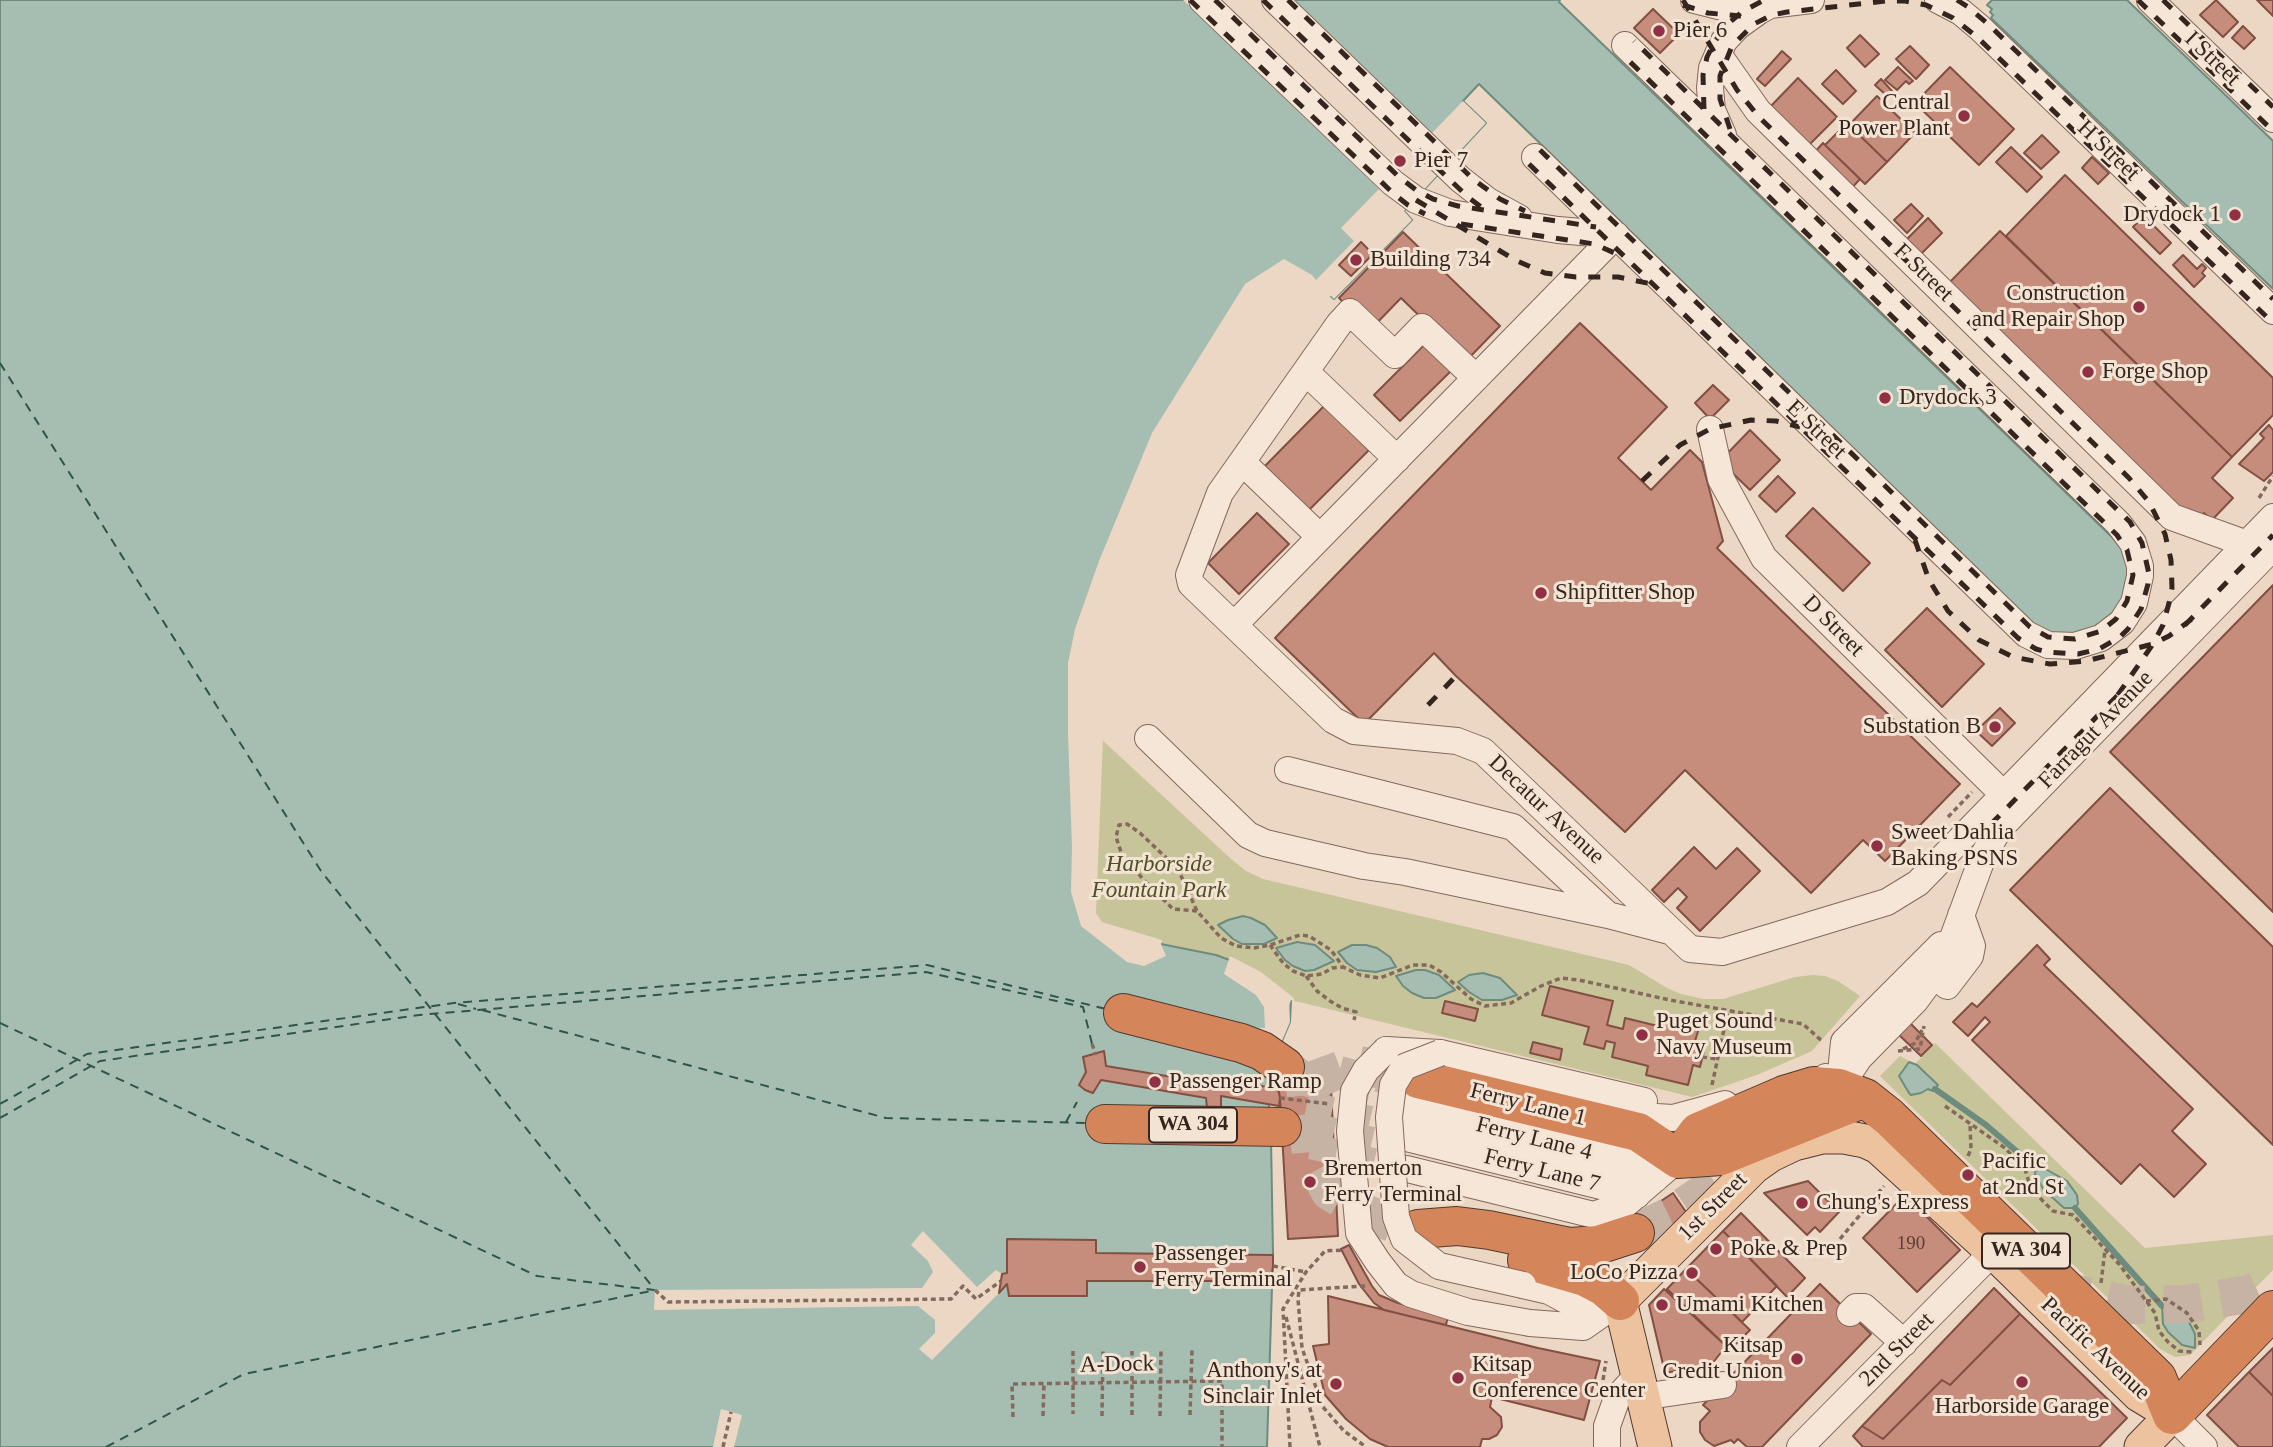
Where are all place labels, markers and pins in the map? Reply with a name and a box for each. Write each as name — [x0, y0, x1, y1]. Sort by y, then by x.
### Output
place label: Pier 6 — [1673, 17, 1727, 45]
marker: Pier 6 — [1651, 23, 1667, 39]
place label: Central Power Plant — [1838, 89, 1950, 143]
marker: Central Power Plant — [1956, 108, 1972, 124]
place label: Pier 7 — [1414, 147, 1468, 175]
marker: Pier 7 — [1392, 153, 1408, 169]
place label: Drydock 1 — [2123, 201, 2221, 229]
marker: Drydock 1 — [2227, 207, 2243, 223]
place label: Building 734 — [1370, 246, 1491, 274]
marker: Building 734 — [1348, 252, 1364, 268]
place label: Construction and Repair Shop — [1972, 280, 2125, 334]
marker: Construction and Repair Shop — [2131, 299, 2147, 315]
place label: Forge Shop — [2102, 358, 2208, 386]
marker: Forge Shop — [2080, 364, 2096, 380]
place label: Drydock 3 — [1899, 384, 1997, 412]
marker: Drydock 3 — [1877, 390, 1893, 406]
place label: Shipfitter Shop — [1555, 579, 1695, 607]
marker: Shipfitter Shop — [1533, 585, 1549, 601]
place label: Substation B — [1863, 713, 1981, 741]
marker: Substation B — [1987, 719, 2003, 735]
place label: Sweet Dahlia Baking PSNS — [1891, 819, 2018, 873]
marker: Sweet Dahlia Baking PSNS — [1869, 838, 1885, 854]
place label: Puget Sound Navy Museum — [1656, 1008, 1792, 1062]
marker: Puget Sound Navy Museum — [1634, 1027, 1650, 1043]
place label: Passenger Ramp — [1169, 1068, 1322, 1096]
marker: Passenger Ramp — [1147, 1074, 1163, 1090]
place label: Pacific at 2nd St — [1982, 1148, 2064, 1202]
place label: Bremerton Ferry Terminal — [1324, 1155, 1462, 1209]
marker: Pacific at 2nd St — [1960, 1167, 1976, 1183]
marker: Bremerton Ferry Terminal — [1302, 1174, 1318, 1190]
place label: Chung's Express — [1816, 1189, 1969, 1217]
marker: Chung's Express — [1794, 1195, 1810, 1211]
place label: Poke & Prep — [1730, 1235, 1848, 1263]
place label: Passenger Ferry Terminal — [1154, 1240, 1292, 1294]
marker: Poke & Prep — [1708, 1241, 1724, 1257]
marker: Passenger Ferry Terminal — [1132, 1259, 1148, 1275]
place label: LoCo Pizza — [1570, 1259, 1678, 1287]
marker: LoCo Pizza — [1684, 1265, 1700, 1281]
place label: Umami Kitchen — [1676, 1291, 1824, 1319]
marker: Umami Kitchen — [1654, 1297, 1670, 1313]
place label: Kitsap Credit Union — [1662, 1332, 1783, 1386]
place label: Kitsap Conference Center — [1472, 1351, 1645, 1405]
marker: Kitsap Credit Union — [1789, 1351, 1805, 1367]
place label: Anthony's at Sinclair Inlet — [1203, 1357, 1322, 1411]
marker: Kitsap Conference Center — [1450, 1370, 1466, 1386]
marker: Harborside Garage — [2014, 1374, 2030, 1390]
marker: Anthony's at Sinclair Inlet — [1328, 1376, 1344, 1392]
place label: Harborside Garage — [1935, 1393, 2109, 1421]

